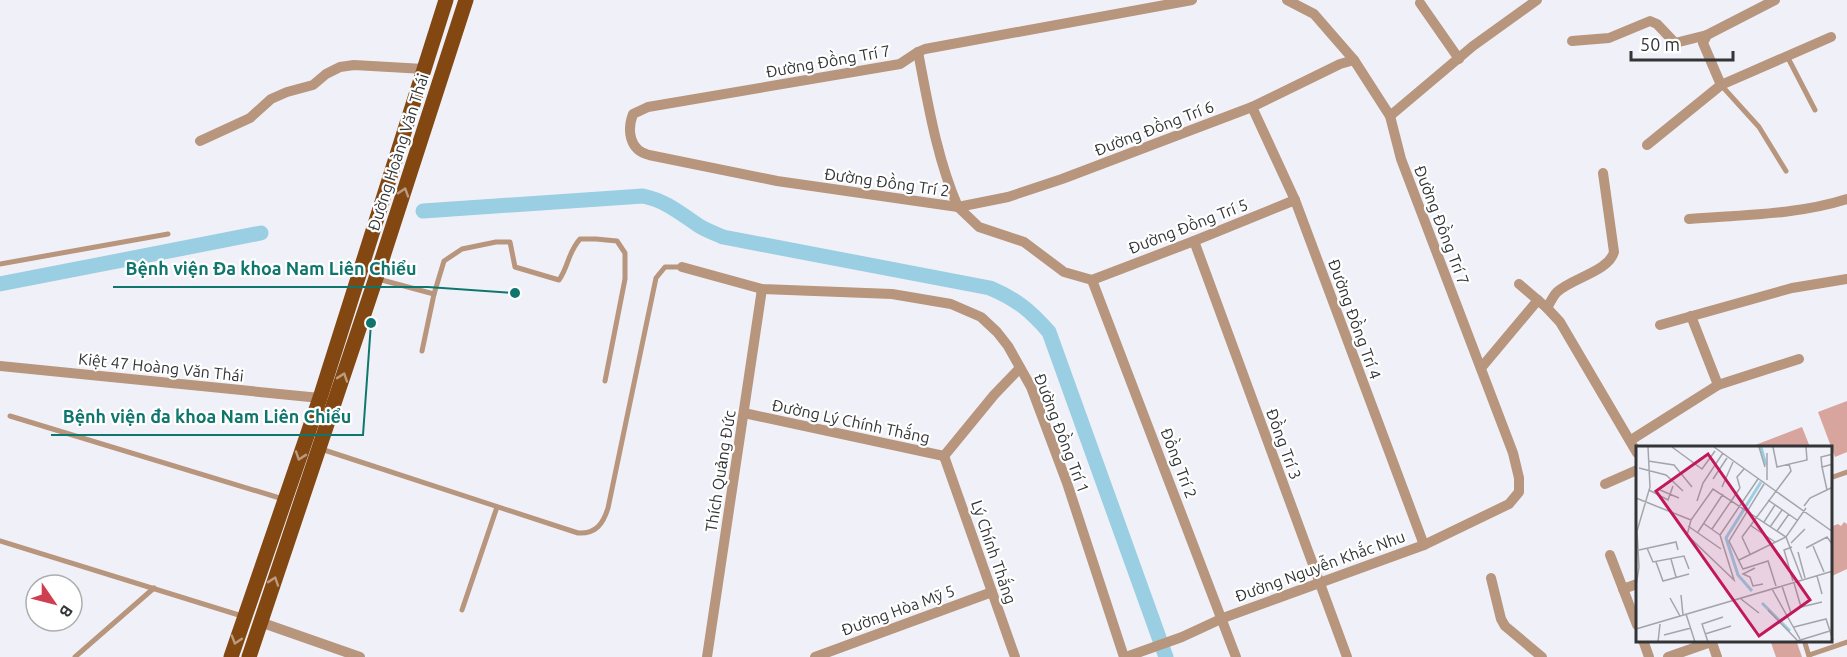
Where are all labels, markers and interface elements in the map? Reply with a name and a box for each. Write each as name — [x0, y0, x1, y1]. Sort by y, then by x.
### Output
scale bar — [1631, 24, 1733, 62]
text: 50 m — [1640, 34, 1680, 54]
street label: Đường Đồng Trí 7 — [764, 38, 892, 81]
street label: Đường Hoàng Văn Thái — [364, 71, 432, 233]
street label: Đường Đồng Trí 6 — [1091, 94, 1216, 159]
street label: Đường Đồng Trí 2 — [823, 161, 951, 200]
street label: Đường Đồng Trí 7 — [1411, 162, 1476, 287]
one-way arrow — [397, 187, 409, 197]
street label: Đường Đồng Trí 5 — [1125, 192, 1250, 257]
callout: Bệnh viện Đa khoa Nam Liên Chiểu — [113, 251, 428, 287]
street label: Đường Đồng Trí 4 — [1325, 256, 1388, 381]
text: Bệnh viện Đa khoa Nam Liên Chiểu — [126, 258, 416, 278]
street label: Kiệt 47 Hoàng Văn Thái — [77, 349, 245, 385]
street label: Đường Đồng Trí 1 — [1031, 370, 1096, 495]
one-way arrow — [335, 372, 348, 383]
street label: Đường Lý Chính Thắng — [770, 393, 932, 447]
callout: Bệnh viện đa khoa Nam Liên Chiểu — [51, 399, 363, 435]
street label: Đồng Trí 3 — [1263, 405, 1308, 482]
text: Bệnh viện đa khoa Nam Liên Chiểu — [63, 406, 351, 426]
street label: Thích Quảng Đức — [701, 408, 739, 533]
street label: Đồng Trí 2 — [1157, 424, 1203, 501]
inset map — [1636, 446, 1832, 642]
one-way arrow — [294, 450, 307, 460]
street label: Lý Chính Thắng — [968, 497, 1023, 606]
street label: Đường Nguyễn Khắc Nhu — [1232, 524, 1407, 605]
north arrow — [24, 573, 84, 633]
one-way arrow — [266, 576, 279, 587]
street label: Đường Hòa Mỹ 5 — [839, 581, 957, 639]
text: B — [56, 602, 77, 621]
one-way arrow — [231, 634, 243, 645]

